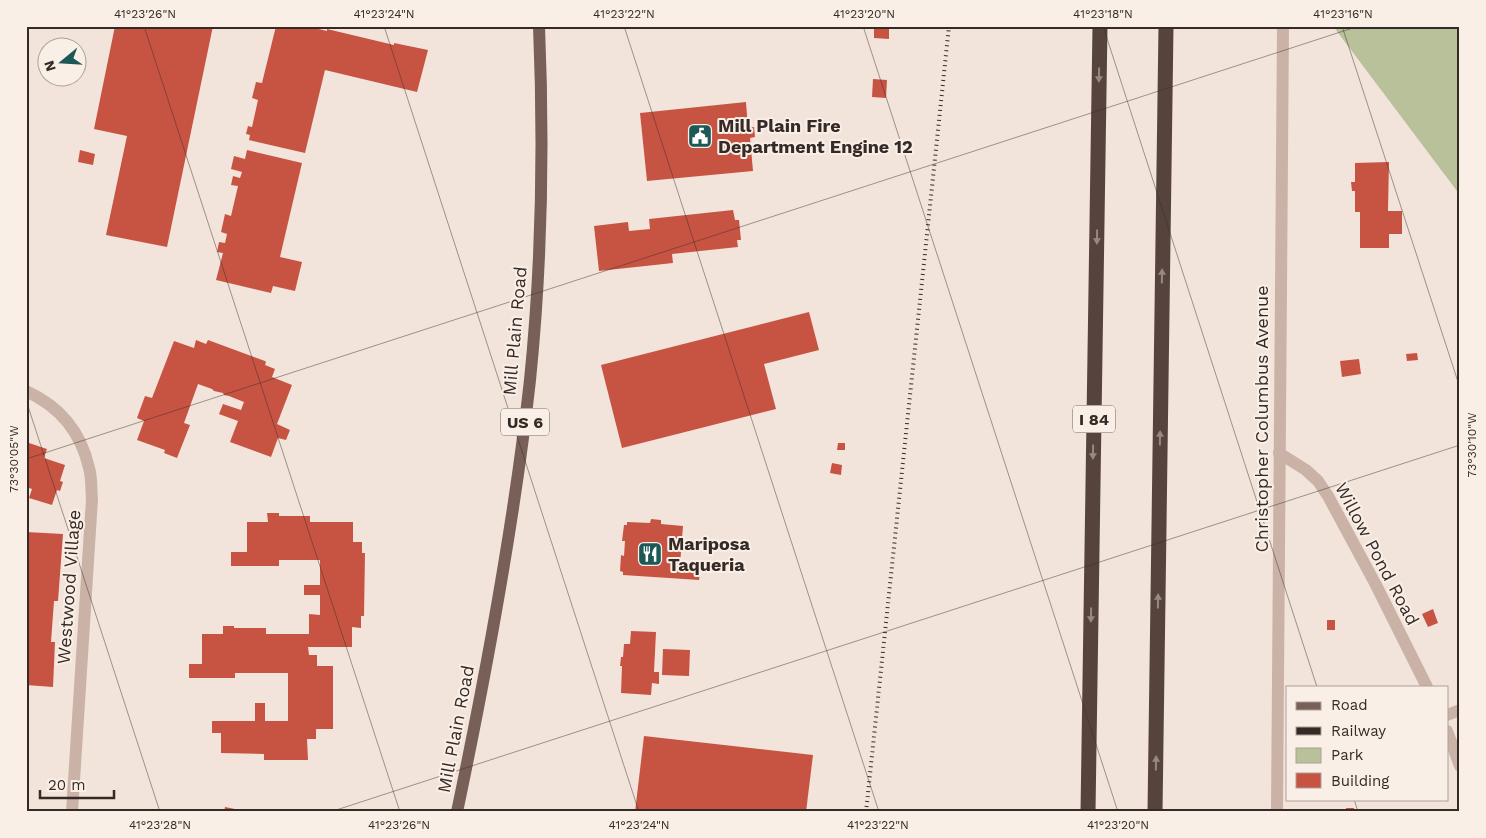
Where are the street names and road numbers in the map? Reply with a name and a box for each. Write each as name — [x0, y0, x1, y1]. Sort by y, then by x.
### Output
street label: Mill Plain Road — [498, 266, 531, 396]
street label: Christopher Columbus Avenue — [1251, 285, 1272, 553]
road number: I 84 — [1073, 406, 1115, 432]
road number: US 6 — [501, 408, 549, 436]
street label: Willow Pond Road — [1331, 479, 1424, 629]
street label: Westwood Village — [53, 509, 84, 665]
street label: Mill Plain Road — [433, 663, 478, 794]

